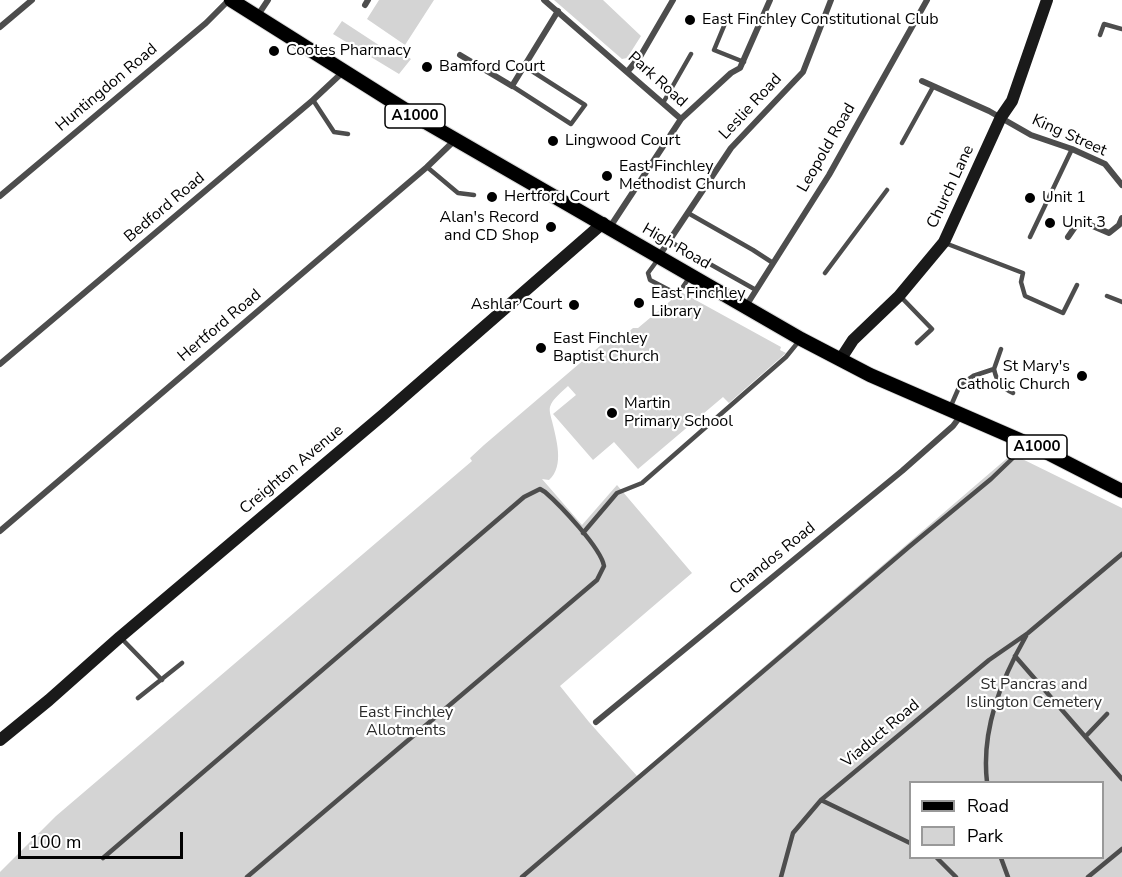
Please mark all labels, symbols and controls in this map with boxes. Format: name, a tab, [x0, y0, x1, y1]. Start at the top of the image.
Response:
place label: East Finchley Constitutional Club	[702, 10, 939, 30]
marker: East Finchley Constitutional Club	[683, 13, 697, 27]
street label: Huntingdon Road	[52, 40, 162, 136]
place label: Cootes Pharmacy	[286, 41, 411, 61]
marker: Cootes Pharmacy	[267, 44, 281, 58]
street label: Park Road	[623, 48, 691, 112]
place label: Bamford Court	[439, 57, 545, 77]
marker: Bamford Court	[420, 60, 434, 74]
street label: Leslie Road	[716, 70, 786, 144]
street label: Leopold Road	[794, 100, 860, 196]
road number: A1000	[385, 104, 445, 128]
street label: King Street	[1029, 111, 1109, 161]
place label: Lingwood Court	[565, 131, 680, 151]
marker: Lingwood Court	[546, 134, 560, 148]
street label: Church Lane	[923, 142, 979, 232]
place label: East Finchley Methodist Church	[619, 157, 746, 195]
street label: Bedford Road	[121, 169, 209, 247]
marker: East Finchley Methodist Church	[600, 169, 614, 183]
place label: Hertford Court	[504, 187, 609, 207]
place label: Unit 1	[1042, 188, 1086, 208]
marker: Hertford Court	[485, 190, 499, 204]
marker: Unit 1	[1023, 191, 1037, 205]
place label: Alan's Record and CD Shop	[440, 208, 539, 246]
place label: Unit 3	[1062, 213, 1106, 233]
marker: Unit 3	[1043, 216, 1057, 230]
marker: Alan's Record and CD Shop	[544, 220, 558, 234]
street label: High Road	[638, 220, 714, 274]
place label: East Finchley Library	[651, 284, 745, 322]
street label: Hertford Road	[174, 286, 266, 366]
place label: Ashlar Court	[471, 295, 562, 315]
marker: East Finchley Library	[632, 296, 646, 310]
marker: Ashlar Court	[567, 298, 581, 312]
place label: East Finchley Baptist Church	[553, 329, 659, 367]
marker: East Finchley Baptist Church	[534, 341, 548, 355]
place label: St Mary's Catholic Church	[957, 357, 1070, 395]
marker: St Mary's Catholic Church	[1075, 369, 1089, 383]
place label: Martin Primary School	[624, 394, 733, 432]
marker: Martin Primary School	[605, 406, 619, 420]
street label: Creighton Avenue	[236, 421, 348, 519]
road number: A1000	[1007, 435, 1067, 459]
street label: Chandos Road	[726, 519, 820, 599]
park label: St Pancras and Islington Cemetery	[966, 675, 1102, 713]
street label: Viaduct Road	[838, 696, 924, 772]
park label: East Finchley Allotments	[359, 703, 453, 741]
legend	[909, 781, 1104, 859]
text: Road	[967, 794, 1009, 818]
scale bar	[21, 820, 186, 858]
text: Park	[967, 824, 1003, 848]
text: 100 m	[29, 830, 81, 854]

